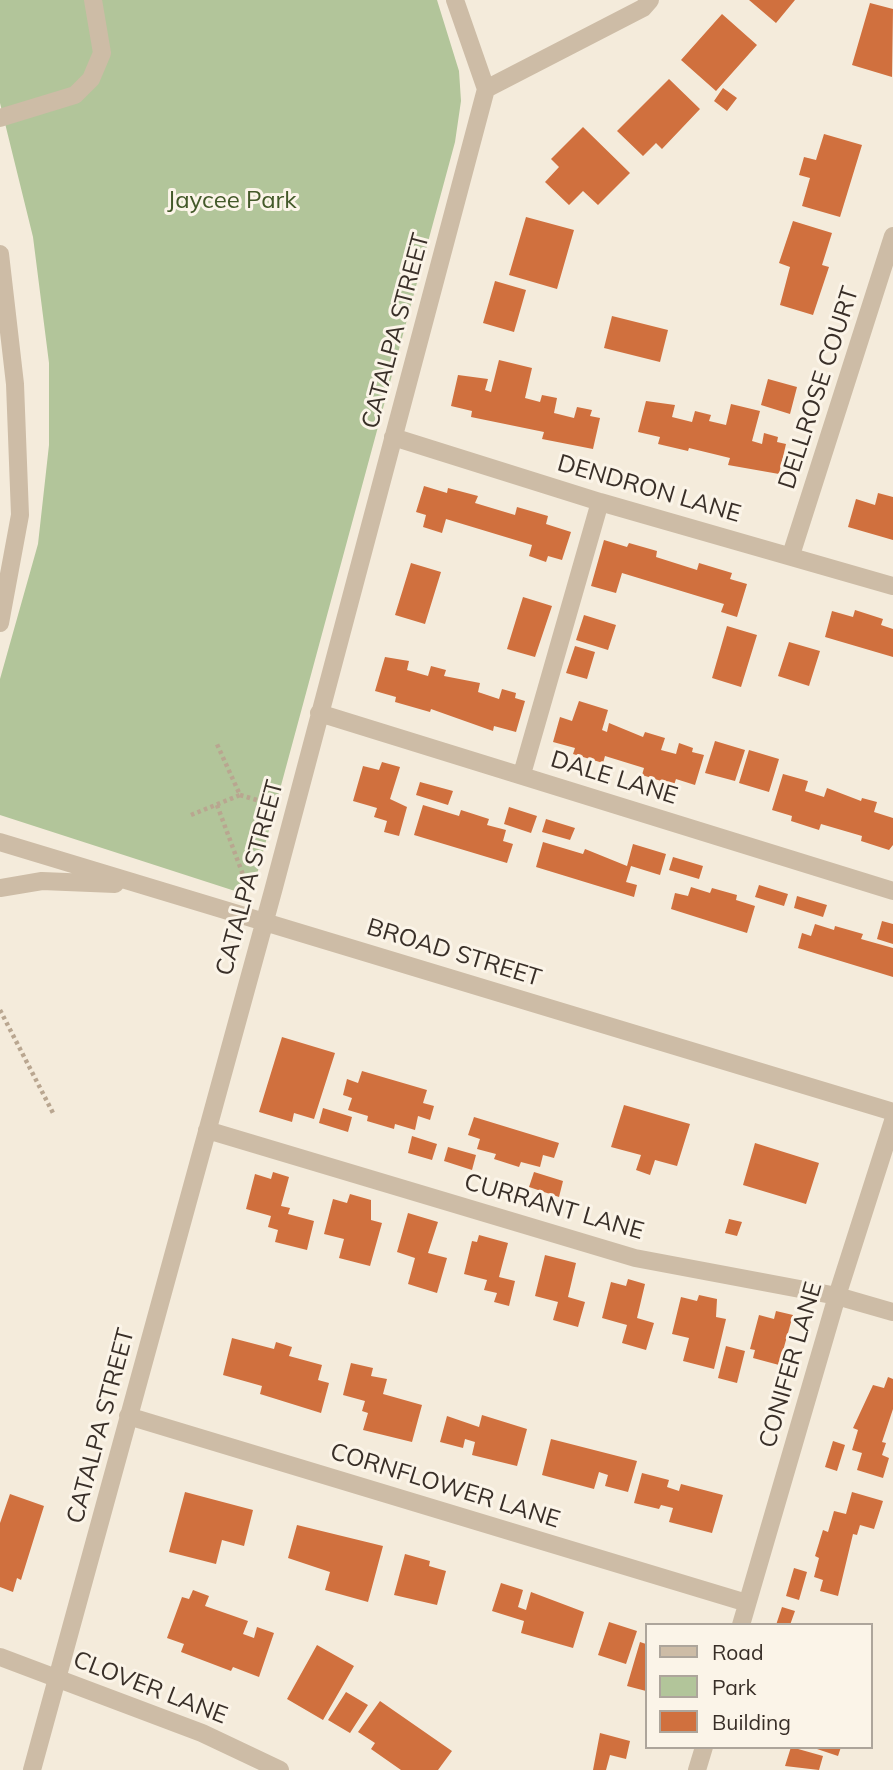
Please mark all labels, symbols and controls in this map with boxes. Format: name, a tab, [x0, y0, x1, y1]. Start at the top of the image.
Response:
park label: Jaycee Park	[167, 187, 297, 215]
street label: CATALPA STREET	[356, 230, 436, 432]
street label: DELLROSE COURT	[773, 283, 865, 493]
street label: DENDRON LANE	[554, 449, 744, 529]
street label: DALE LANE	[547, 745, 681, 811]
street label: CATALPA STREET	[210, 777, 290, 979]
street label: BROAD STREET	[363, 913, 545, 993]
street label: CURRANT LANE	[461, 1168, 647, 1246]
street label: CONIFER LANE	[754, 1279, 828, 1451]
street label: CATALPA STREET	[61, 1325, 141, 1527]
street label: CORNFLOWER LANE	[327, 1437, 563, 1535]
legend	[644, 1623, 872, 1749]
text: Road	[712, 1639, 763, 1665]
street label: CLOVER LANE	[69, 1645, 231, 1731]
text: Park	[712, 1674, 756, 1700]
text: Building	[712, 1709, 791, 1735]

